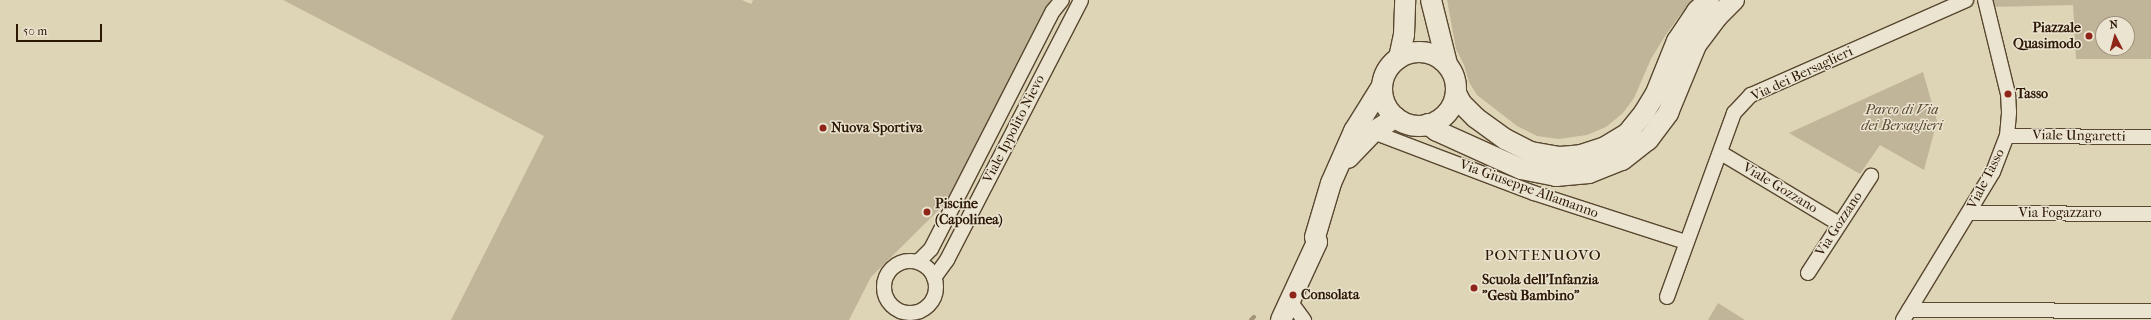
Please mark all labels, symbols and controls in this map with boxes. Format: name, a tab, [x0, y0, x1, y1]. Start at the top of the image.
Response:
scale bar	[18, 16, 104, 42]
north arrow	[2095, 16, 2135, 56]
text: N	[2109, 18, 2119, 31]
place label: Piazzale Quasimodo	[2013, 20, 2081, 52]
text: 50 m	[23, 24, 47, 38]
marker: Piazzale Quasimodo	[2084, 31, 2094, 41]
street label: Via dei Bersaglieri	[1748, 43, 1856, 105]
street label: Viale Ippolito Nievo	[979, 72, 1049, 186]
place label: Tasso	[2016, 86, 2048, 102]
marker: Tasso	[2003, 89, 2013, 99]
park label: Parco di Via dei Bersaglieri	[1861, 102, 1943, 134]
place label: Nuova Sportiva	[831, 120, 923, 136]
marker: Nuova Sportiva	[818, 123, 828, 133]
street label: Viale Ungaretti	[2032, 127, 2126, 145]
street label: Viale Tasso	[1964, 146, 2008, 212]
street label: Via Giuseppe Allamanno	[1457, 156, 1601, 222]
street label: Viale Gozzano	[1740, 159, 1820, 217]
street label: Via Gozzano	[1812, 189, 1866, 259]
place label: Piscine (Capolinea)	[935, 196, 1003, 228]
street label: Via Fogazzaro	[2018, 205, 2102, 221]
marker: Piscine (Capolinea)	[922, 207, 932, 217]
district label: PONTENUOVO	[1484, 247, 1602, 265]
place label: Scuola dell'Infanzia "Gesù Bambino"	[1482, 272, 1598, 304]
marker: Scuola dell'Infanzia "Gesù Bambino"	[1469, 283, 1479, 293]
place label: Consolata	[1301, 287, 1360, 303]
marker: Consolata	[1288, 290, 1298, 300]

